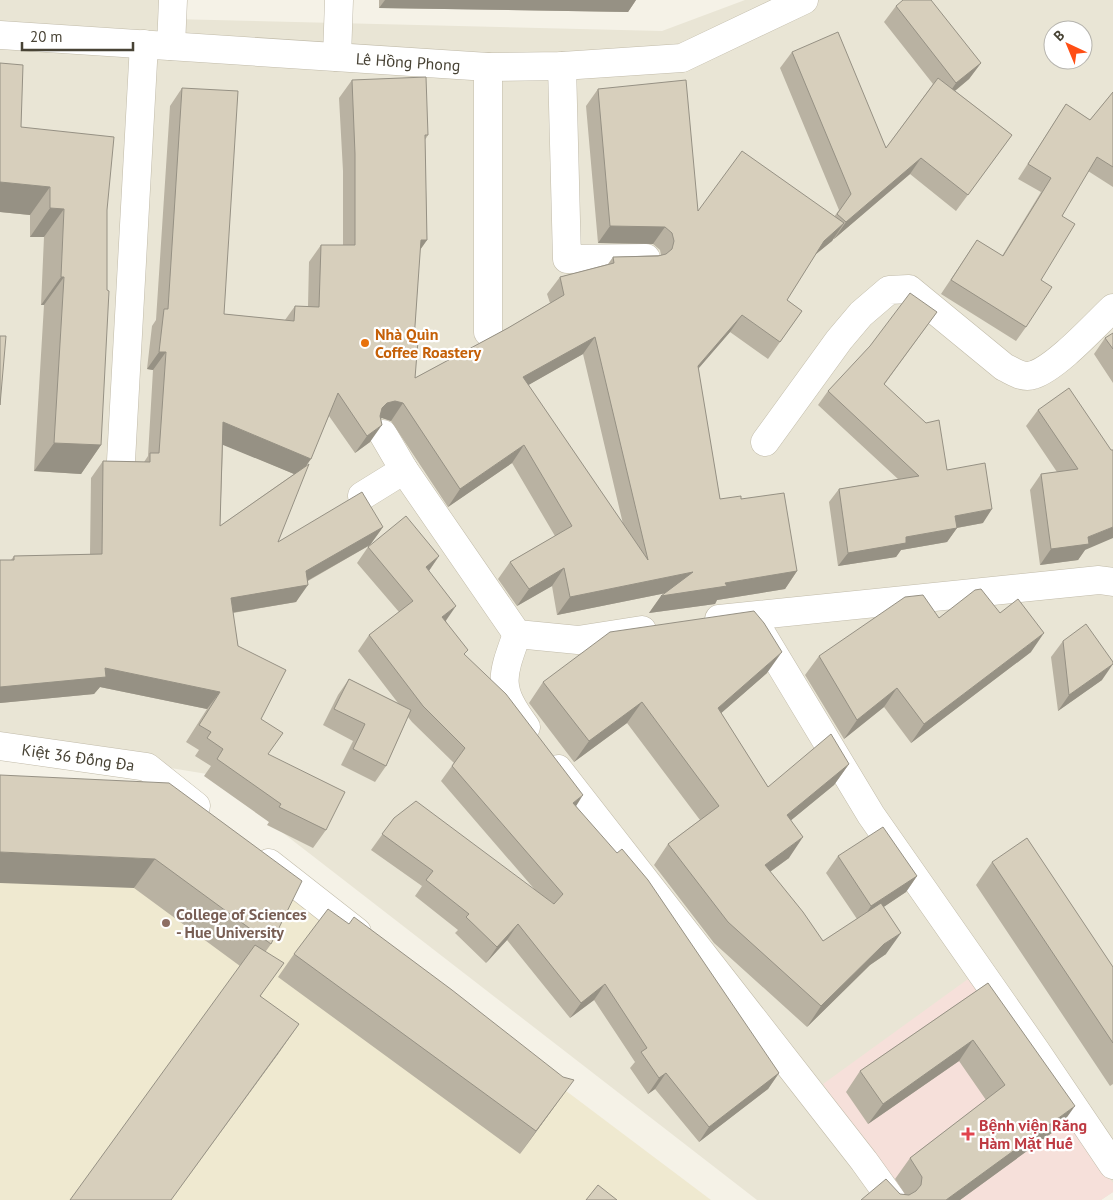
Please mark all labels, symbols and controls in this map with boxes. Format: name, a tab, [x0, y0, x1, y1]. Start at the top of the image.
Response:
scale bar	[22, 20, 134, 52]
north arrow	[1043, 20, 1093, 70]
text: B	[1050, 26, 1068, 45]
text: 20 m	[30, 27, 63, 46]
street label: Lê Hồng Phong	[355, 48, 461, 75]
place label: Nhà Quìn Coffee Roastery	[375, 324, 482, 362]
marker: Nhà Quìn Coffee Roastery	[359, 337, 371, 349]
street label: Kiệt 36 Đống Đa	[21, 739, 136, 775]
place label: College of Sciences - Hue University	[176, 904, 307, 942]
marker: College of Sciences - Hue University	[160, 917, 172, 929]
place label: Bệnh viện Răng Hàm Mặt Huế	[979, 1115, 1087, 1153]
marker: Bệnh viện Răng Hàm Mặt Huế	[961, 1127, 975, 1141]

